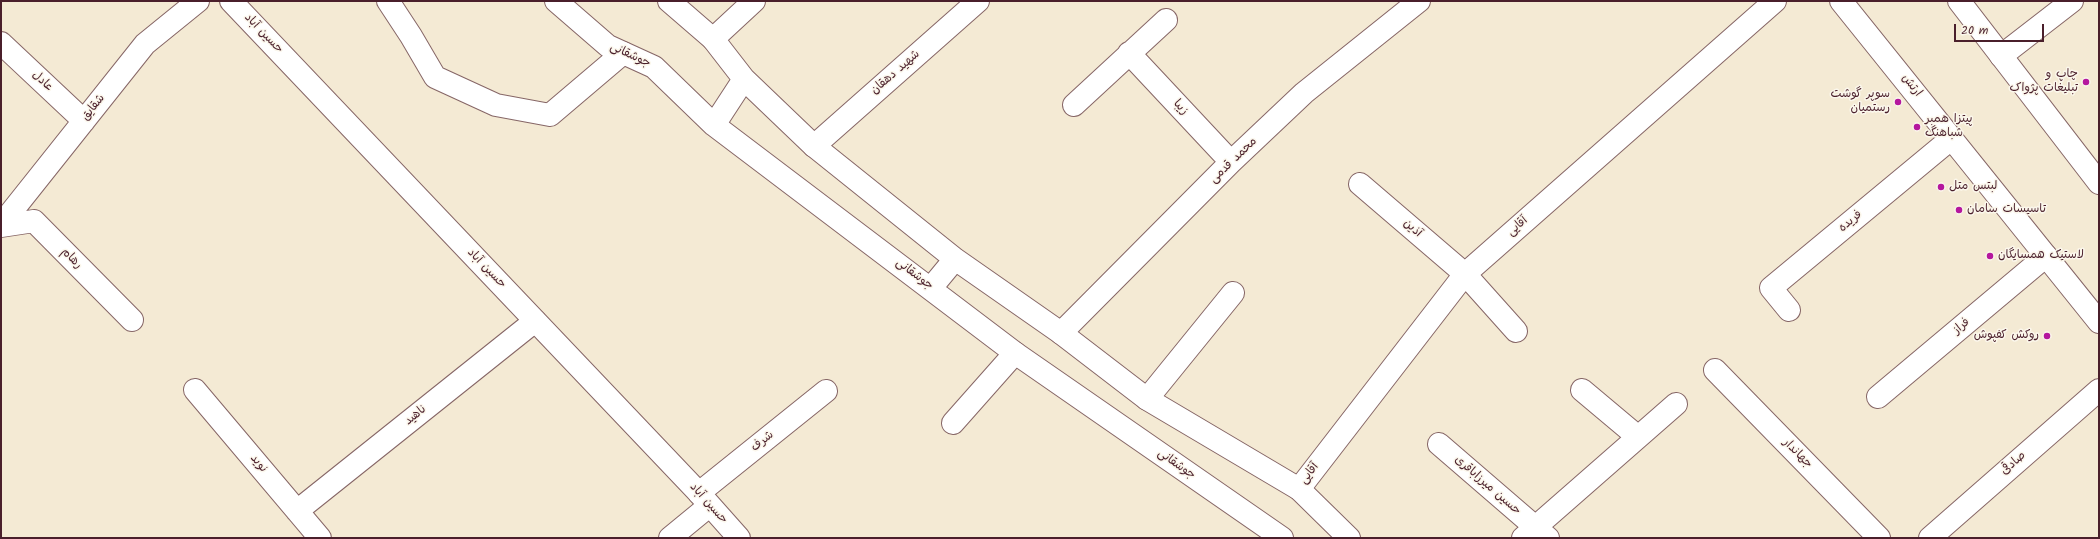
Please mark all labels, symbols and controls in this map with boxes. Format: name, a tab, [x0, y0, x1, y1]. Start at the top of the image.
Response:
street label: حسین آباد	[240, 11, 286, 57]
scale bar	[1956, 16, 2046, 42]
text: 20 m	[1961, 21, 1988, 40]
street label: جوشقانی	[607, 40, 653, 72]
street label: شهید دهقان	[868, 48, 924, 98]
street label: عادل	[28, 68, 56, 96]
place label: چاپ و تبلیغات پژواک	[2010, 68, 2078, 96]
street label: ارتش	[1898, 72, 1924, 100]
marker: چاپ و تبلیغات پژواک	[2081, 77, 2091, 87]
place label: سوپر گوشت رستمیان	[1831, 88, 1890, 116]
street label: شقایق	[79, 92, 109, 124]
street label: زیبا	[1169, 97, 1191, 119]
marker: سوپر گوشت رستمیان	[1893, 97, 1903, 107]
place label: پیتزا همبر شباهنگ	[1925, 113, 1972, 141]
marker: پیتزا همبر شباهنگ	[1912, 122, 1922, 132]
street label: محمد قدمی	[1207, 135, 1261, 187]
place label: لبتس متل	[1949, 180, 1997, 194]
marker: لبتس متل	[1936, 182, 1946, 192]
place label: تاسیسات سامان	[1967, 203, 2046, 217]
marker: تاسیسات سامان	[1954, 205, 1964, 215]
street label: فریده	[1836, 208, 1866, 236]
street label: آقایی	[1505, 214, 1531, 240]
street label: آذین	[1400, 217, 1424, 241]
street label: رهام	[57, 245, 85, 273]
street label: حسین آباد	[463, 246, 509, 292]
place label: لاستیک همسایگان	[1998, 249, 2084, 263]
marker: لاستیک همسایگان	[1985, 251, 1995, 261]
street label: جوشقانی	[892, 256, 936, 294]
street label: فراز	[1951, 316, 1973, 338]
place label: روکش کفپوش	[1974, 329, 2039, 343]
marker: روکش کفپوش	[2042, 331, 2052, 341]
street label: ناهید	[402, 403, 430, 429]
street label: شرف	[749, 429, 777, 455]
street label: جهاندار	[1779, 436, 1815, 472]
street label: جوشقانی	[1154, 447, 1198, 483]
street label: صادقی	[1998, 449, 2030, 479]
street label: نوید	[246, 452, 270, 476]
street label: حسین میرزاباقری	[1451, 453, 1523, 519]
street label: آقایی	[1297, 460, 1323, 488]
street label: حسین آباد	[686, 481, 730, 527]

